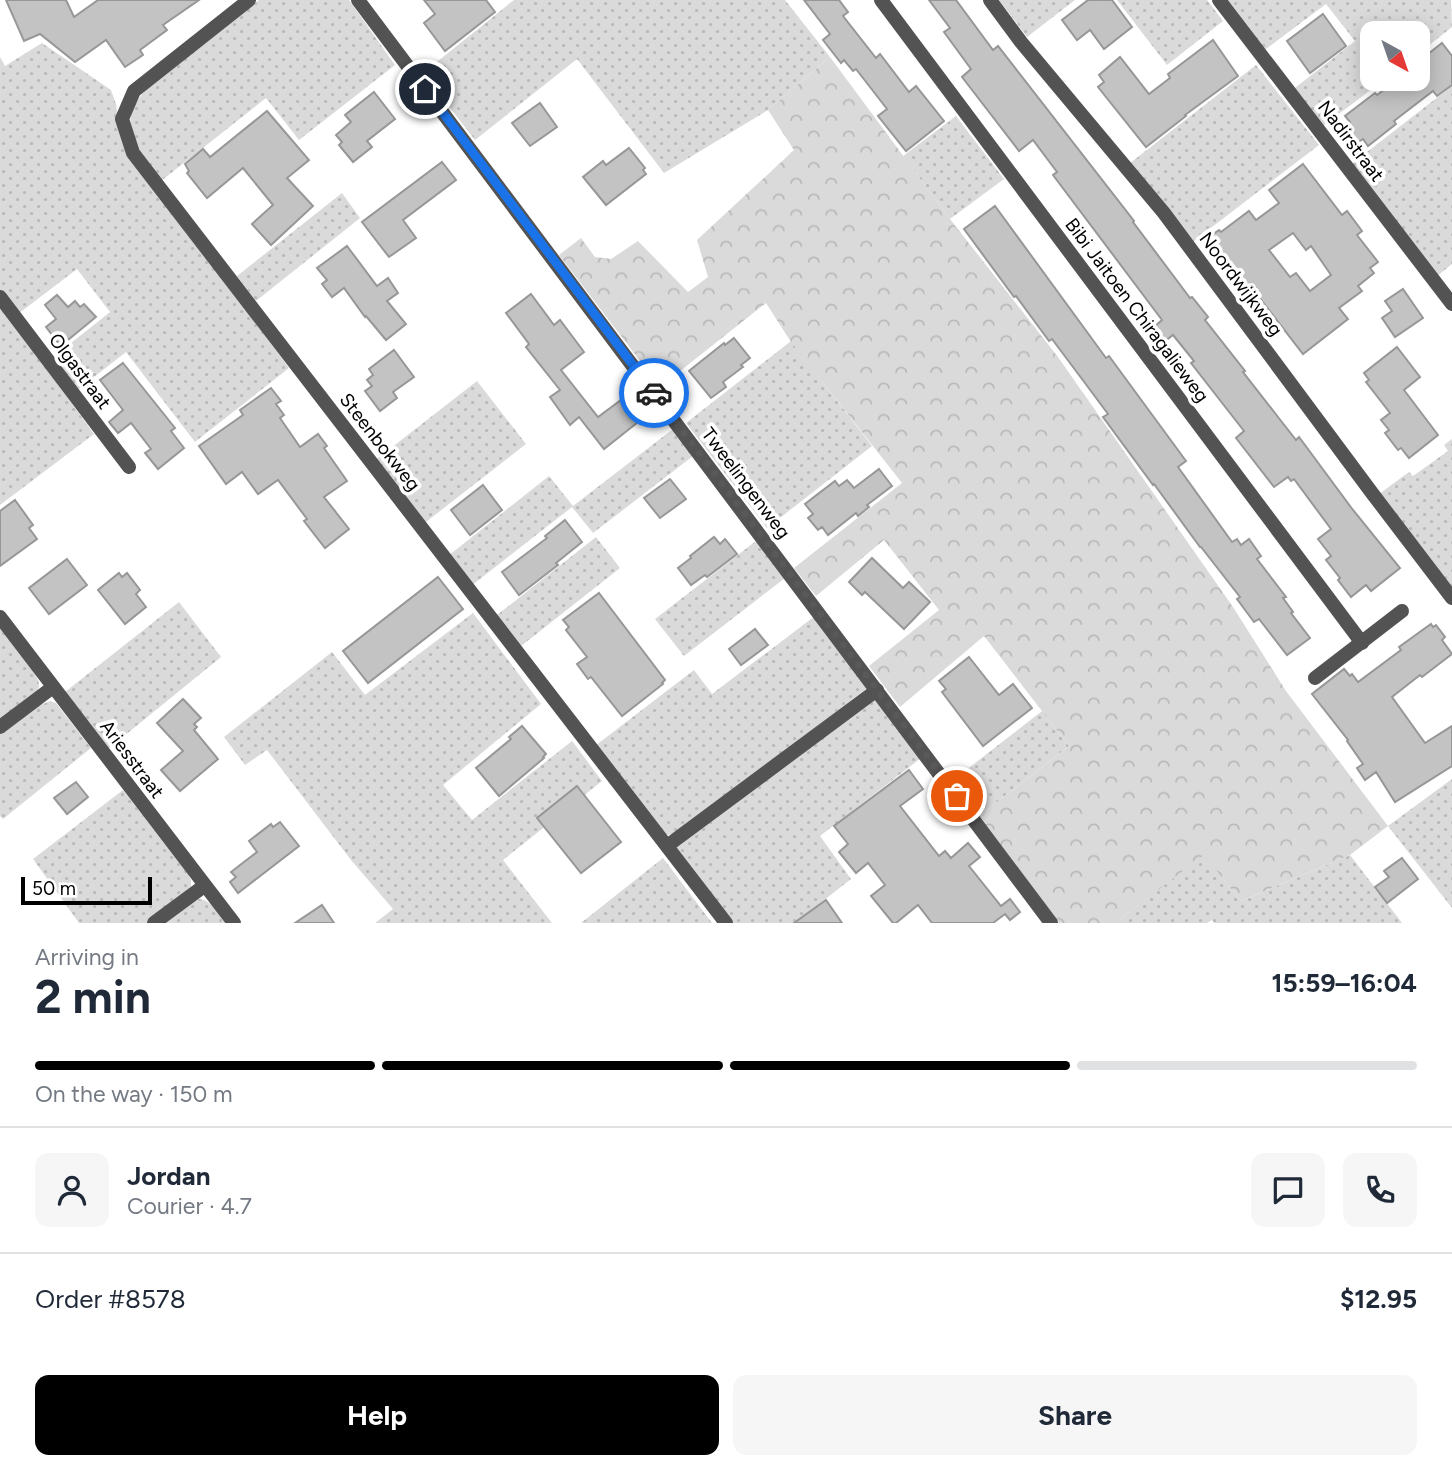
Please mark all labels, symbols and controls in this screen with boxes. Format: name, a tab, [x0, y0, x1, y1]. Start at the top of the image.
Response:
north arrow	[1360, 21, 1430, 91]
map controls	[1360, 21, 1430, 91]
pin	[395, 59, 455, 119]
icon: home	[406, 70, 444, 108]
street label: Nadirstraat	[1313, 96, 1389, 186]
street label: Bibi Jaitoen Chiragalieweg	[1060, 213, 1214, 407]
street label: Noordwijkweg	[1194, 228, 1288, 340]
street label: Olgastraat	[44, 329, 116, 413]
courier	[619, 358, 689, 428]
icon: car	[635, 374, 673, 412]
street label: Steenbokweg	[335, 389, 425, 495]
street label: Tweelingenweg	[697, 423, 795, 543]
street label: Ariesstraat	[95, 715, 169, 803]
pin	[927, 766, 987, 826]
icon: bag	[938, 777, 976, 815]
scale bar	[21, 874, 152, 906]
text: 50 m	[32, 877, 76, 900]
text: Arriving in	[35, 943, 139, 971]
text: 15:59–16:04	[1271, 967, 1417, 999]
text: 2 min	[35, 969, 151, 1025]
text: On the way · 150 m	[35, 1080, 232, 1108]
button: person	[35, 1153, 109, 1227]
button: chat	[1251, 1153, 1325, 1227]
button: phone	[1343, 1153, 1417, 1227]
text: Jordan	[127, 1160, 210, 1192]
text: Courier · 4.7	[127, 1192, 252, 1220]
text: Order #8578	[35, 1283, 186, 1315]
text: $12.95	[1340, 1283, 1417, 1315]
button: Help	[35, 1375, 719, 1455]
button: Share	[733, 1375, 1417, 1455]

